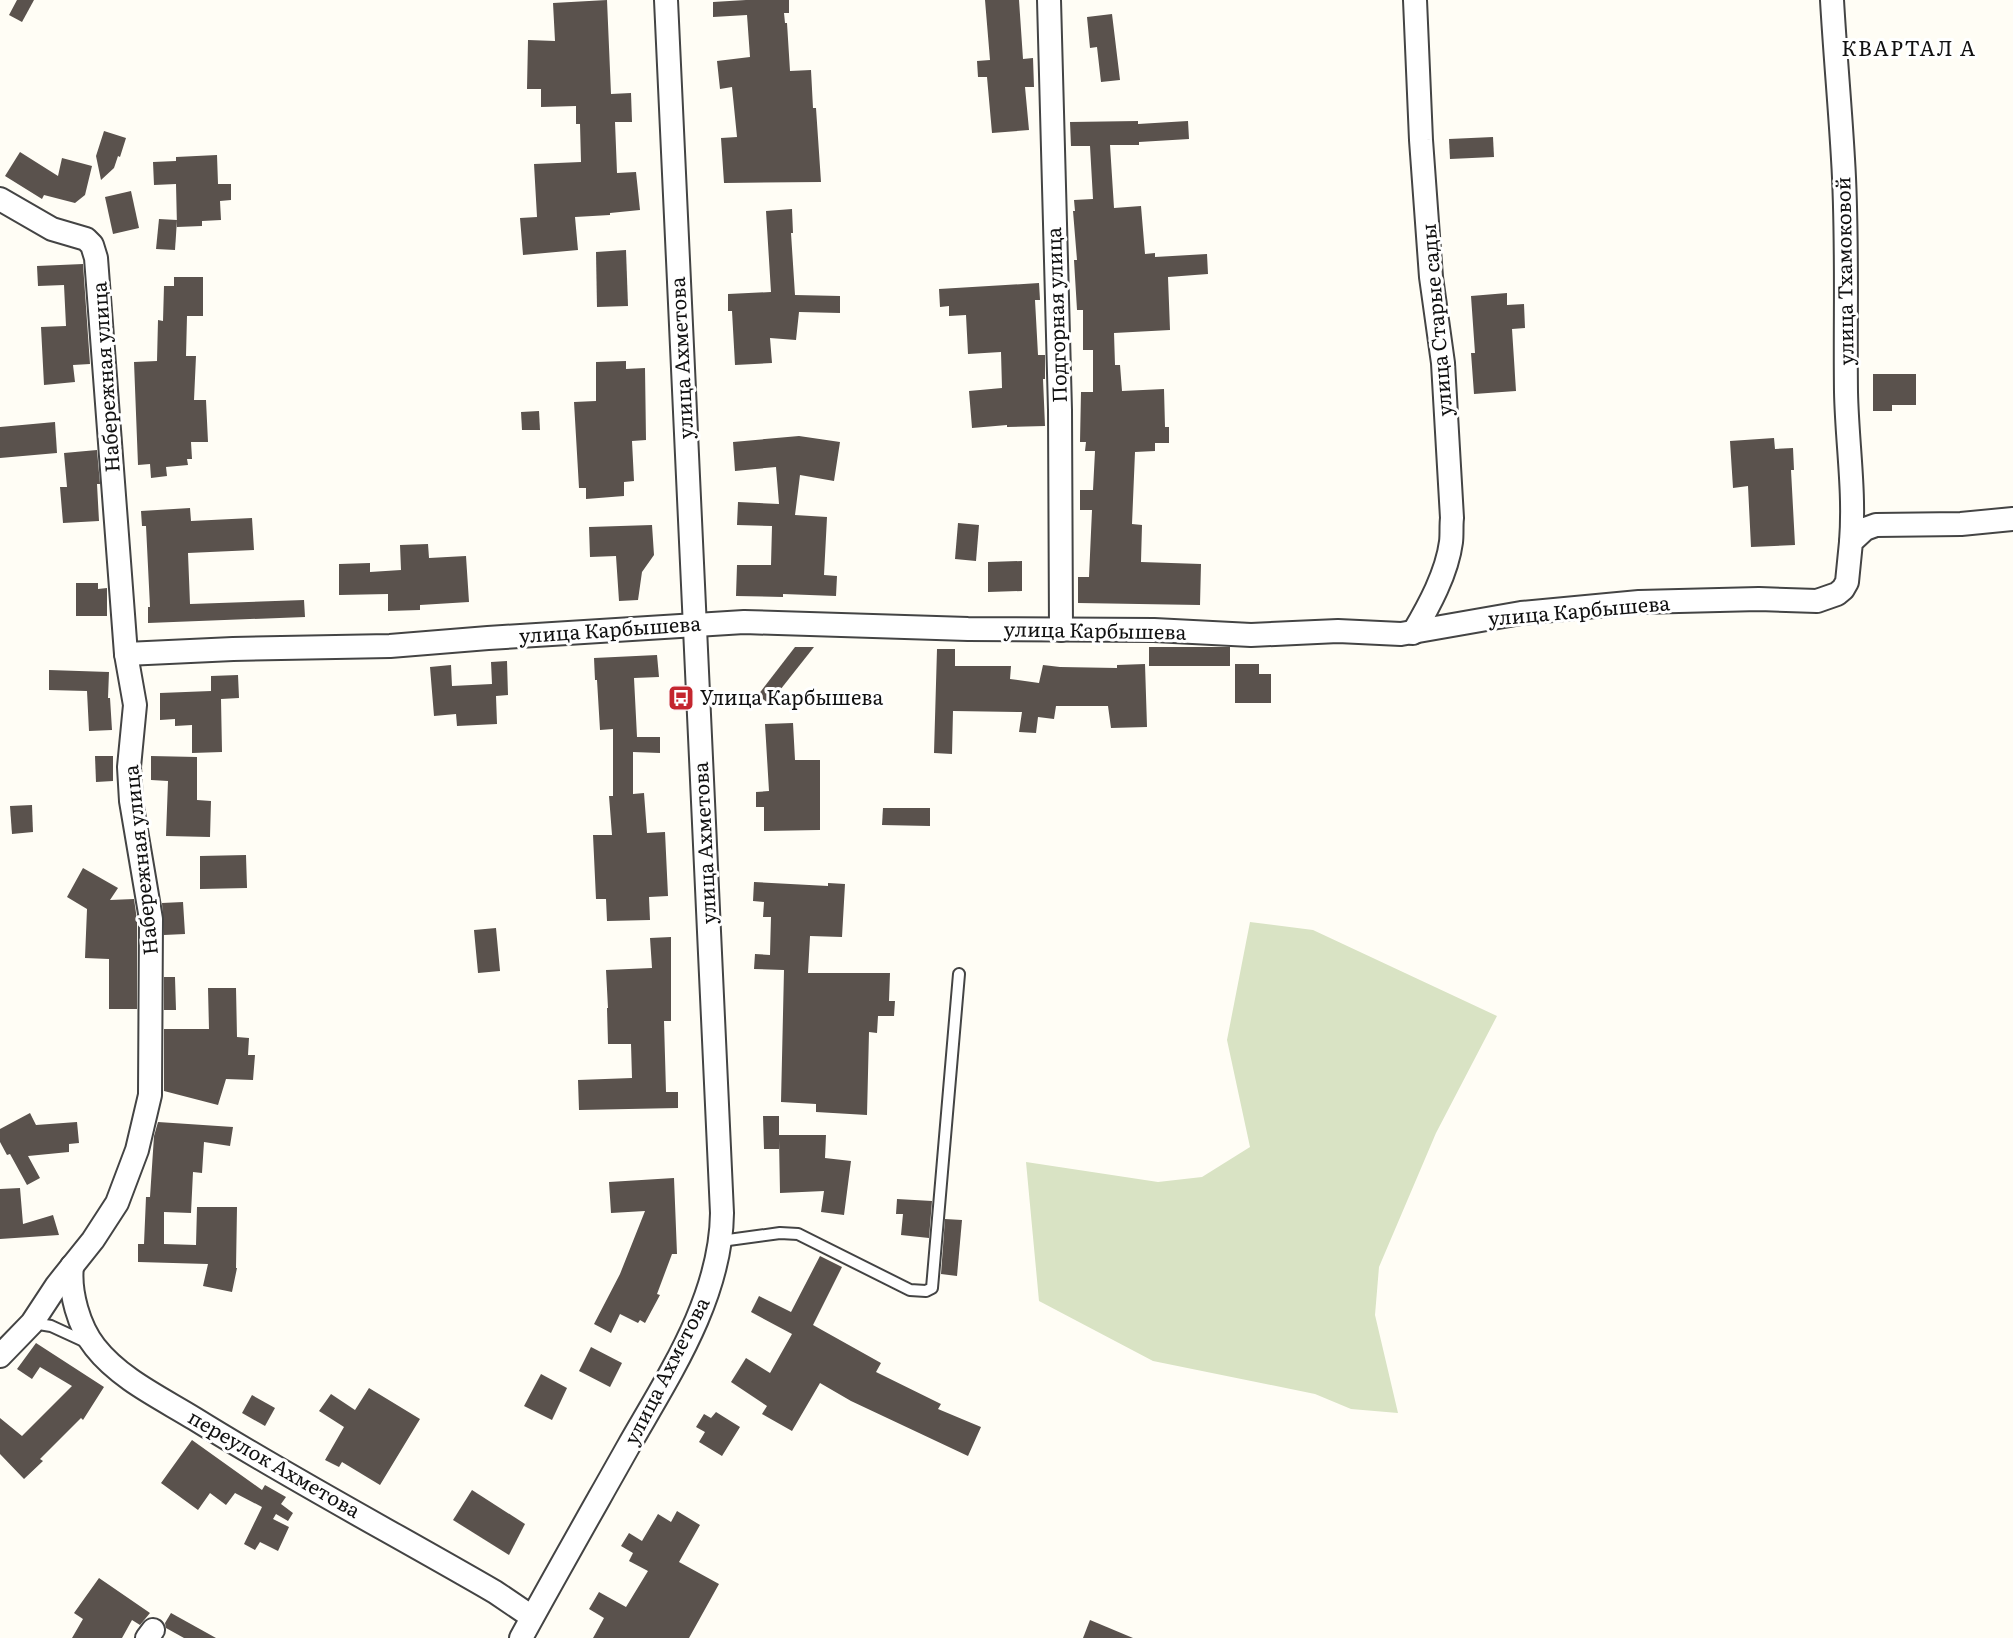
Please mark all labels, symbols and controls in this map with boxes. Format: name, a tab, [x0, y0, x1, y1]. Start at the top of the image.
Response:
district label: КВАРТАЛ А	[1841, 31, 1977, 62]
street label: улица Тхамоковой	[1826, 176, 1860, 366]
street label: улица Старые сады	[1412, 222, 1458, 418]
street label: Подгорная улица	[1037, 226, 1073, 403]
street label: улица Ахметова	[661, 276, 699, 440]
street label: Набережная улица	[82, 281, 126, 473]
street label: улица Карбышева	[1487, 586, 1671, 632]
street label: улица Карбышева	[518, 607, 702, 649]
street label: улица Карбышева	[1003, 612, 1187, 646]
place label: Улица Карбышева	[700, 681, 884, 711]
bus stop icon: Улица Карбышева	[666, 683, 696, 713]
street label: улица Ахметова	[684, 761, 722, 925]
street label: Набережная улица	[114, 764, 164, 957]
street label: улица Ахметова	[615, 1291, 716, 1449]
street label: переулок Ахметова	[183, 1401, 367, 1524]

